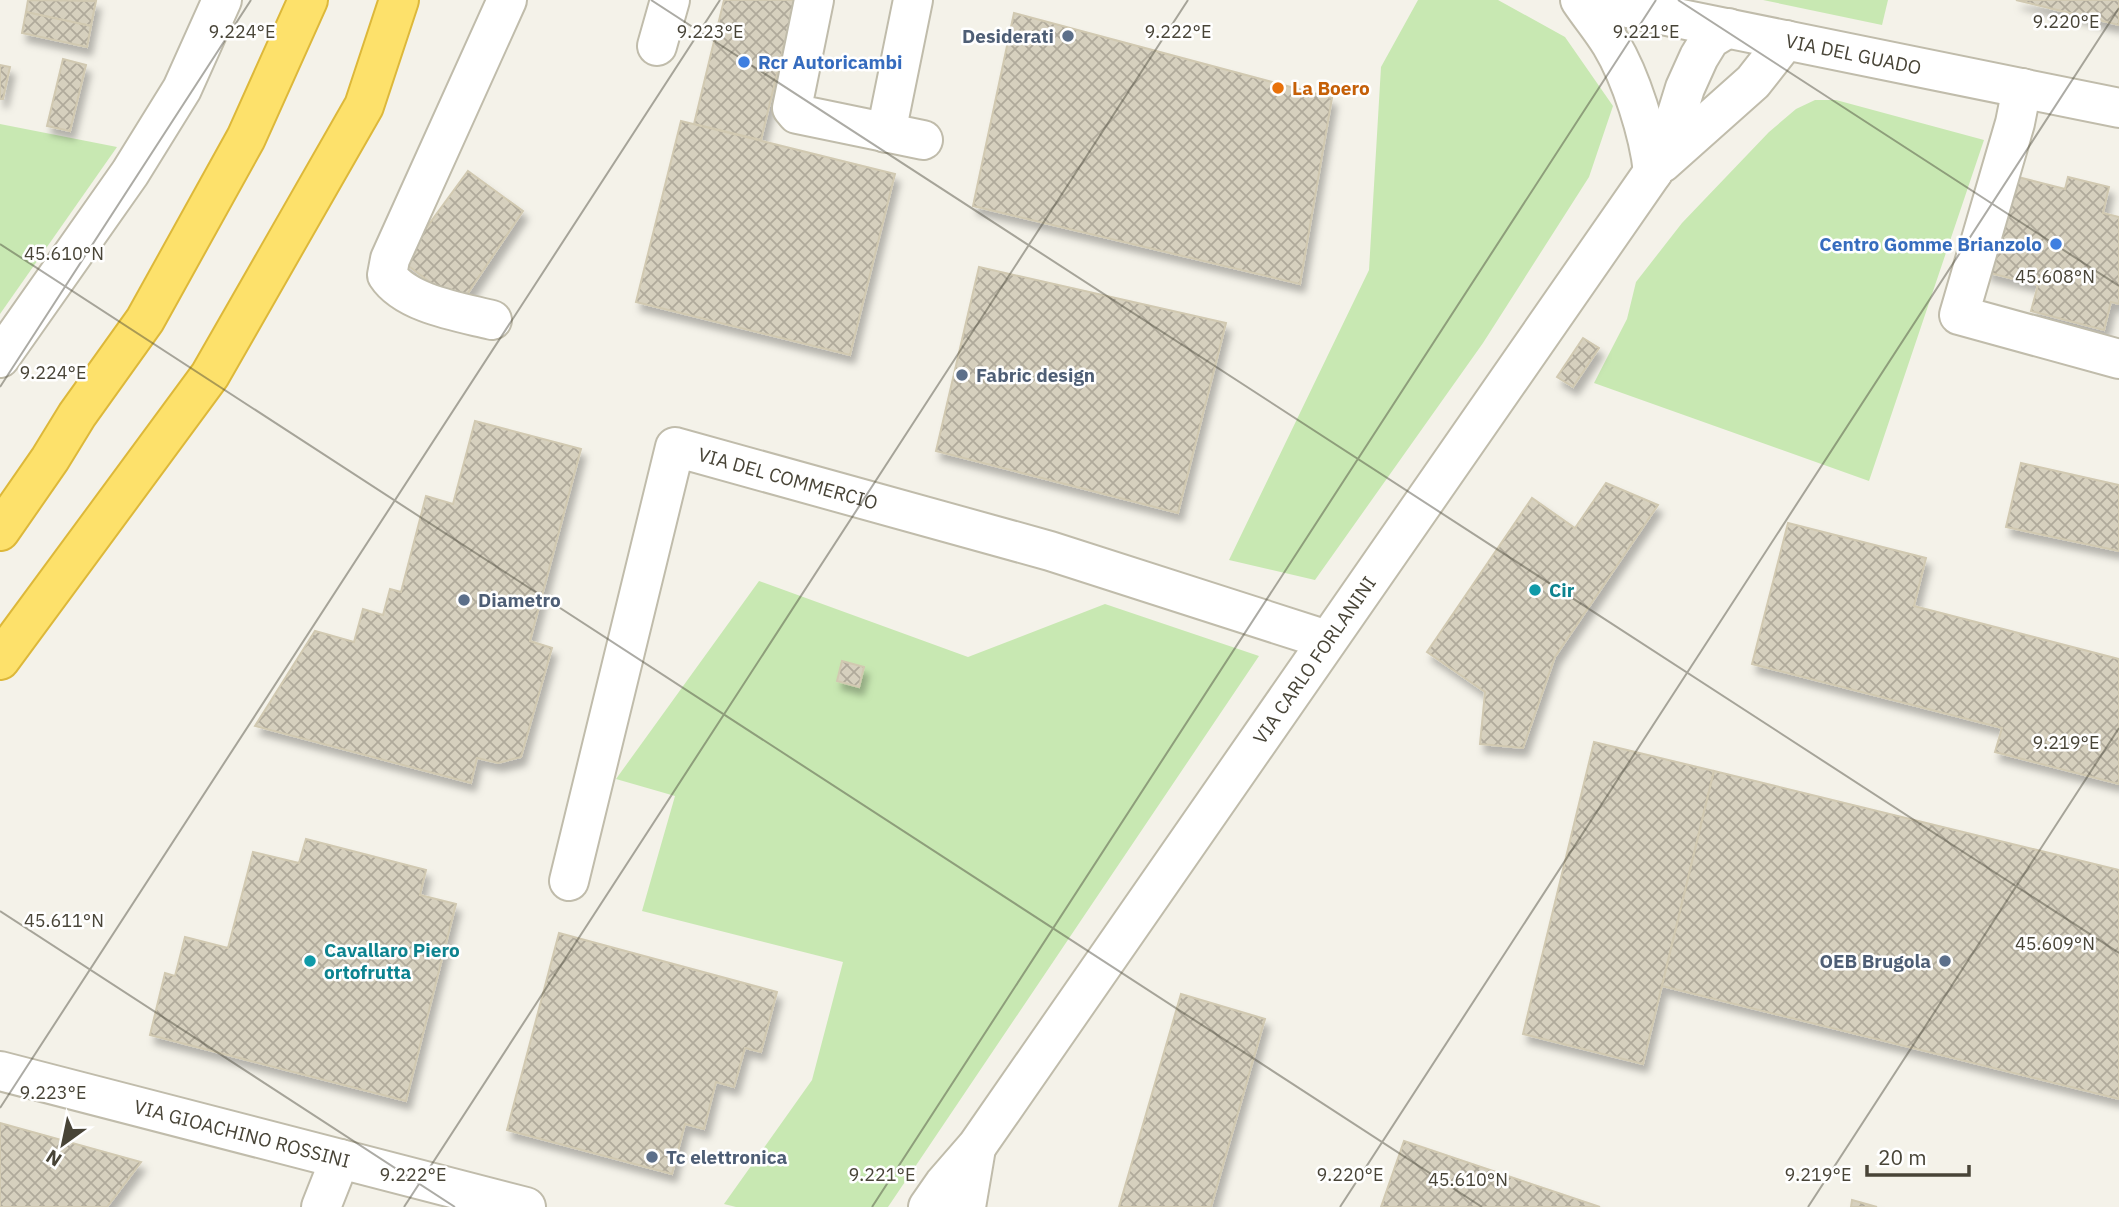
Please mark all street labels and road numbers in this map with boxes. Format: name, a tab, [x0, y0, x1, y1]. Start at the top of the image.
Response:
street label: VIA DEL GUADO	[1784, 29, 1924, 80]
street label: VIA DEL COMMERCIO	[695, 442, 881, 515]
street label: VIA CARLO FORLANINI	[1248, 571, 1381, 749]
street label: VIA GIOACHINO ROSSINI	[132, 1094, 353, 1173]

